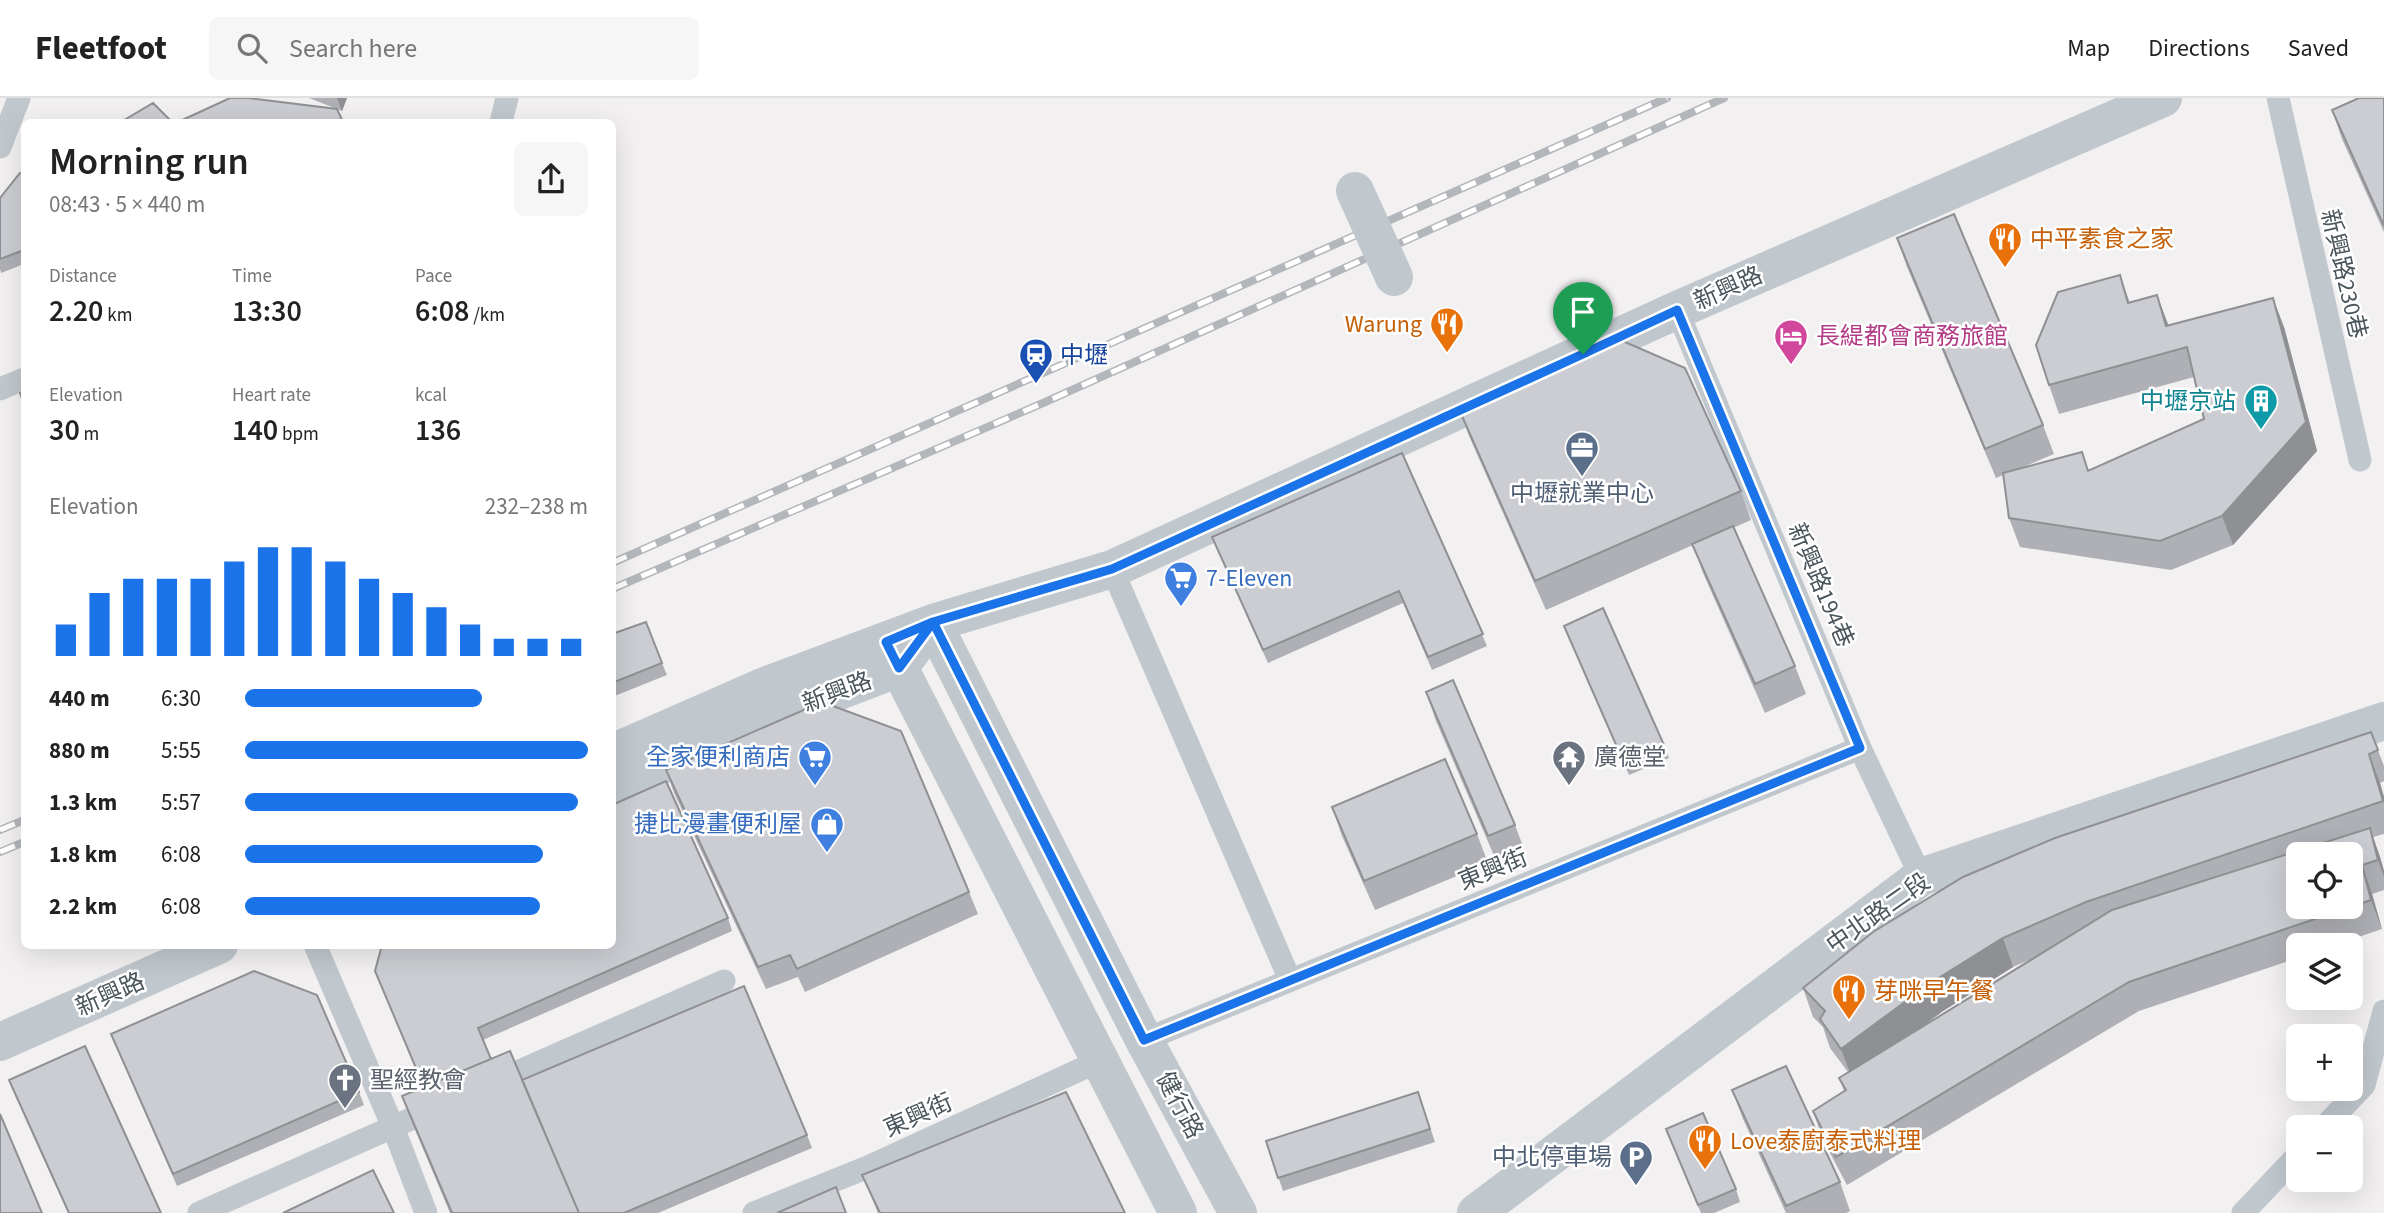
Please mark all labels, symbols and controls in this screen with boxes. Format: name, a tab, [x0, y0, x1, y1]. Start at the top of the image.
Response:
search box	[209, 17, 699, 80]
text: Fleetfoot	[35, 25, 167, 72]
icon: search	[233, 29, 271, 67]
text: Search here	[289, 30, 417, 67]
text: Map	[2067, 31, 2110, 66]
text: Directions	[2148, 31, 2250, 66]
text: Saved	[2288, 31, 2349, 66]
text: Morning run	[49, 135, 249, 189]
button: share	[514, 142, 588, 216]
text: 08:43 · 5 × 440 m	[49, 188, 205, 221]
street label: 新興路230巷	[2312, 206, 2375, 342]
restaurant icon: 中平素食之家	[1986, 220, 2024, 269]
place label: 中平素食之家	[2030, 222, 2174, 257]
street label: 新興路	[1688, 258, 1768, 319]
text: Distance	[49, 263, 117, 290]
text: Time	[232, 263, 272, 290]
text: Pace	[415, 263, 452, 290]
pin	[1553, 282, 1613, 354]
text: 2.20	[49, 290, 103, 333]
text: 13:30	[232, 290, 302, 333]
text: 6:08	[415, 290, 469, 333]
icon: arrive	[1564, 293, 1602, 331]
text: km	[103, 302, 132, 329]
text: /km	[469, 302, 505, 329]
restaurant icon: Warung	[1428, 305, 1466, 354]
place label: Warung	[1345, 307, 1422, 342]
hotel icon: 長緹都會商務旅館	[1772, 317, 1810, 366]
place label: 長緹都會商務旅館	[1816, 319, 2008, 354]
station icon: 中壢	[1017, 336, 1055, 385]
place label: 中壢	[1060, 338, 1108, 373]
text: Elevation	[49, 382, 123, 409]
text: Heart rate	[232, 382, 311, 409]
text: kcal	[415, 382, 447, 409]
building icon: 中壢京站	[2242, 382, 2280, 431]
place label: 中壢京站	[2140, 384, 2236, 419]
text: 30	[49, 409, 80, 452]
text: 140	[232, 409, 278, 452]
text: 136	[415, 409, 461, 452]
text: m	[80, 421, 99, 448]
text: bpm	[278, 421, 319, 448]
office icon: 中壢就業中心	[1563, 429, 1601, 478]
place label: 中壢就業中心	[1510, 476, 1654, 511]
text: Elevation	[49, 490, 139, 523]
text: 232–238 m	[485, 490, 588, 523]
street label: 新興路194巷	[1779, 518, 1862, 653]
supermarket icon: 7-Eleven	[1162, 559, 1200, 608]
place label: 7-Eleven	[1206, 561, 1292, 596]
street label: 新興路	[797, 663, 877, 722]
text: 440 m	[49, 682, 110, 715]
text: 6:30	[161, 682, 201, 715]
text: 880 m	[49, 734, 110, 767]
text: 5:55	[161, 734, 201, 767]
supermarket icon: 全家便利商店	[796, 738, 834, 787]
temple icon: 廣德堂	[1550, 738, 1588, 787]
place label: 全家便利商店	[646, 740, 790, 775]
place label: 廣德堂	[1594, 740, 1666, 775]
text: 1.3 km	[49, 786, 117, 819]
text: 5:57	[161, 786, 201, 819]
shop icon: 捷比漫畫便利屋	[808, 805, 846, 854]
place label: 捷比漫畫便利屋	[634, 807, 802, 842]
text: 1.8 km	[49, 838, 117, 871]
text: 6:08	[161, 838, 201, 871]
street label: 東興街	[1453, 840, 1533, 899]
map controls	[2286, 842, 2363, 1192]
button: locate	[2286, 842, 2363, 919]
street label: 中北路二段	[1819, 865, 1937, 962]
text: 2.2 km	[49, 890, 117, 923]
text: 6:08	[161, 890, 201, 923]
button: layers	[2286, 933, 2363, 1010]
street label: 新興路	[70, 964, 150, 1025]
restaurant icon: 芽咪早午餐	[1830, 972, 1868, 1021]
place label: 芽咪早午餐	[1874, 974, 1994, 1009]
button: +	[2286, 1024, 2363, 1101]
church icon: 聖經教會	[326, 1061, 364, 1110]
place label: 聖經教會	[370, 1063, 466, 1098]
street label: 健行路	[1147, 1065, 1212, 1145]
street label: 東興街	[878, 1085, 958, 1146]
button: −	[2286, 1115, 2363, 1192]
restaurant icon: Love泰廚泰式料理	[1686, 1122, 1724, 1171]
place label: Love泰廚泰式料理	[1730, 1124, 1921, 1159]
parking icon: 中北停車場	[1617, 1138, 1655, 1187]
place label: 中北停車場	[1492, 1140, 1612, 1175]

